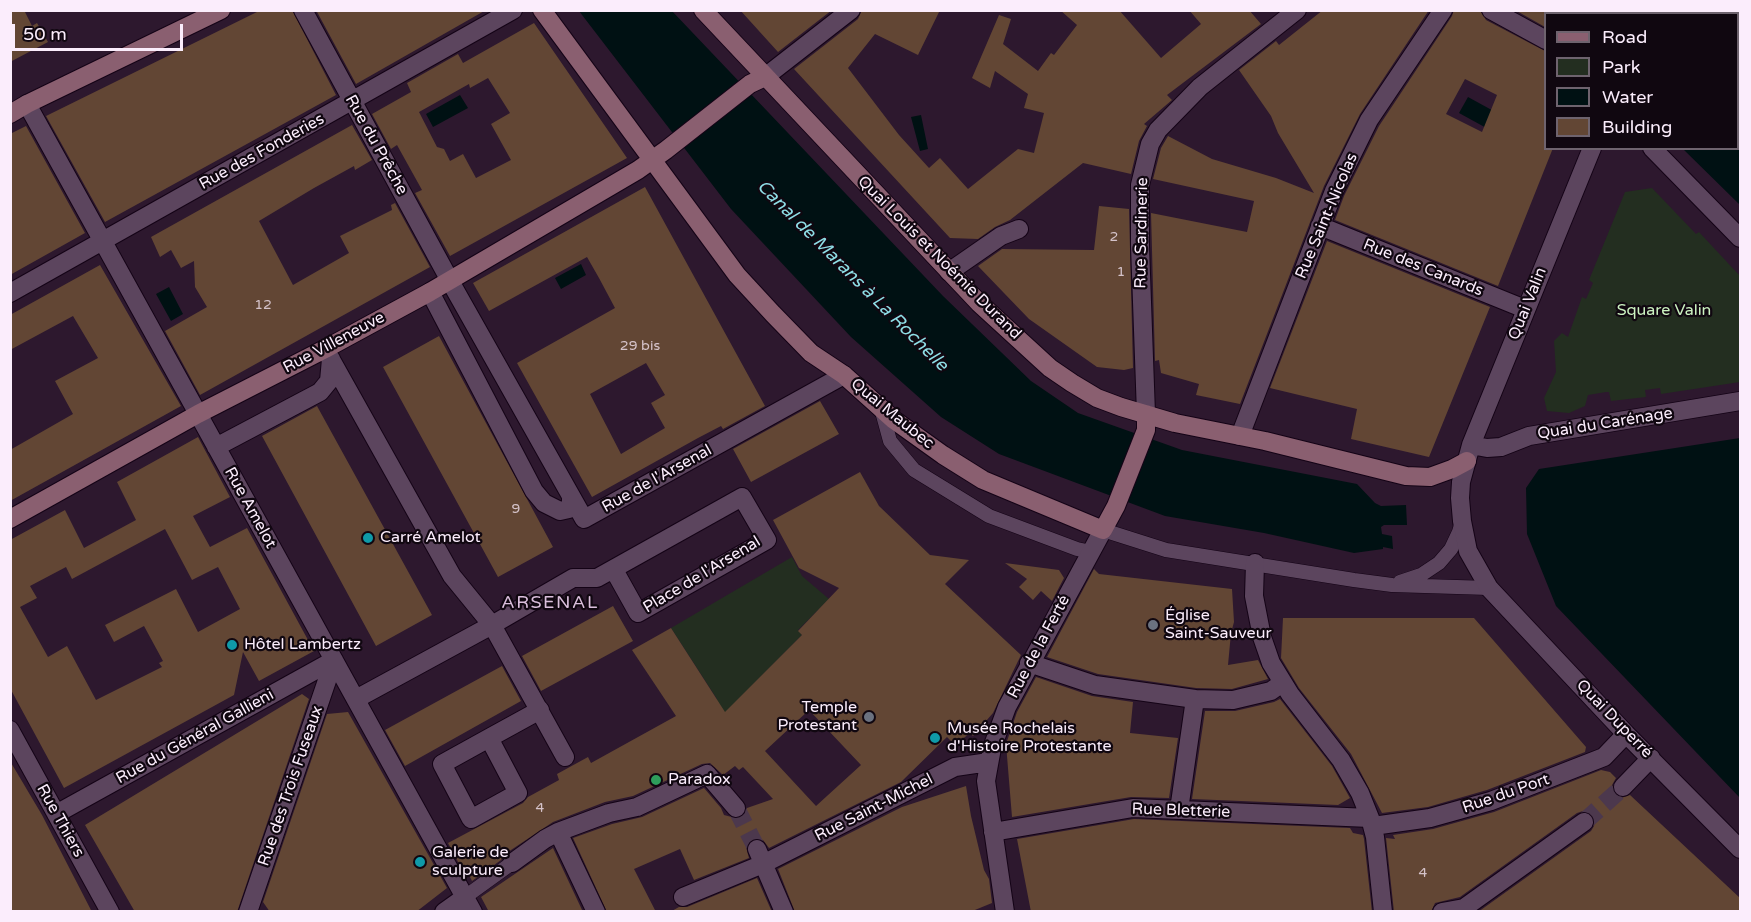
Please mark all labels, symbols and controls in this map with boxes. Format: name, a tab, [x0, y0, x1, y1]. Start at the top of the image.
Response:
scale bar	[15, 12, 186, 50]
legend	[1544, 12, 1739, 150]
text: 50 m	[23, 23, 67, 45]
text: Road	[1602, 26, 1647, 48]
text: Park	[1602, 56, 1640, 78]
text: Water	[1602, 86, 1653, 108]
street label: Rue du Prêche	[341, 92, 411, 198]
street label: Rue des Fonderies	[196, 110, 328, 194]
text: Building	[1602, 116, 1672, 138]
street label: Rue Saint-Nicolas	[1292, 150, 1362, 282]
street label: Quai Louis et Noémie Durand	[853, 172, 1025, 344]
water label: Canal de Marans à La Rochelle	[752, 176, 952, 376]
street label: Rue Sardinerie	[1131, 177, 1153, 289]
house number: 2	[1110, 229, 1118, 245]
street label: Rue des Canards	[1360, 235, 1486, 301]
house number: 1	[1117, 264, 1125, 280]
street label: Quai Valin	[1505, 265, 1551, 343]
house number: 12	[254, 297, 272, 313]
park label: Square Valin	[1617, 301, 1711, 321]
street label: Rue Villeneuve	[280, 308, 388, 378]
house number: 29 bis	[620, 338, 660, 354]
street label: Quai Maubec	[846, 375, 938, 453]
street label: Quai du Carénage	[1536, 404, 1674, 444]
street label: Rue de l'Arsenal	[599, 441, 715, 517]
street label: Rue Amelot	[220, 464, 280, 552]
house number: 9	[512, 501, 520, 517]
place label: Carré Amelot	[380, 528, 481, 548]
marker: Carré Amelot	[361, 531, 375, 545]
street label: Place de l'Arsenal	[640, 532, 764, 618]
district label: ARSENAL	[501, 592, 599, 614]
street label: Rue de la Ferté	[1004, 592, 1074, 702]
place label: Église Saint-Sauveur	[1165, 606, 1272, 644]
marker: Église Saint-Sauveur	[1146, 618, 1160, 632]
place label: Hôtel Lambertz	[244, 635, 361, 655]
marker: Hôtel Lambertz	[225, 638, 239, 652]
street label: Quai Duperré	[1572, 676, 1656, 762]
street label: Rue du Général Gallieni	[113, 686, 277, 788]
place label: Temple Protestant	[777, 698, 857, 736]
street label: Rue des Trois Fuseaux	[255, 703, 327, 869]
marker: Temple Protestant	[862, 710, 876, 724]
place label: Musée Rochelais d'Histoire Protestante	[947, 719, 1112, 757]
marker: Musée Rochelais d'Histoire Protestante	[928, 731, 942, 745]
place label: Paradox	[668, 770, 731, 790]
street label: Rue Saint-Michel	[812, 770, 936, 846]
street label: Rue du Port	[1460, 770, 1552, 818]
marker: Paradox	[649, 773, 663, 787]
street label: Rue Thiers	[32, 781, 88, 861]
house number: 4	[536, 800, 544, 816]
street label: Rue Bletterie	[1131, 800, 1231, 822]
place label: Galerie de sculpture	[432, 843, 509, 881]
marker: Galerie de sculpture	[413, 855, 427, 869]
house number: 4	[1419, 865, 1427, 881]

